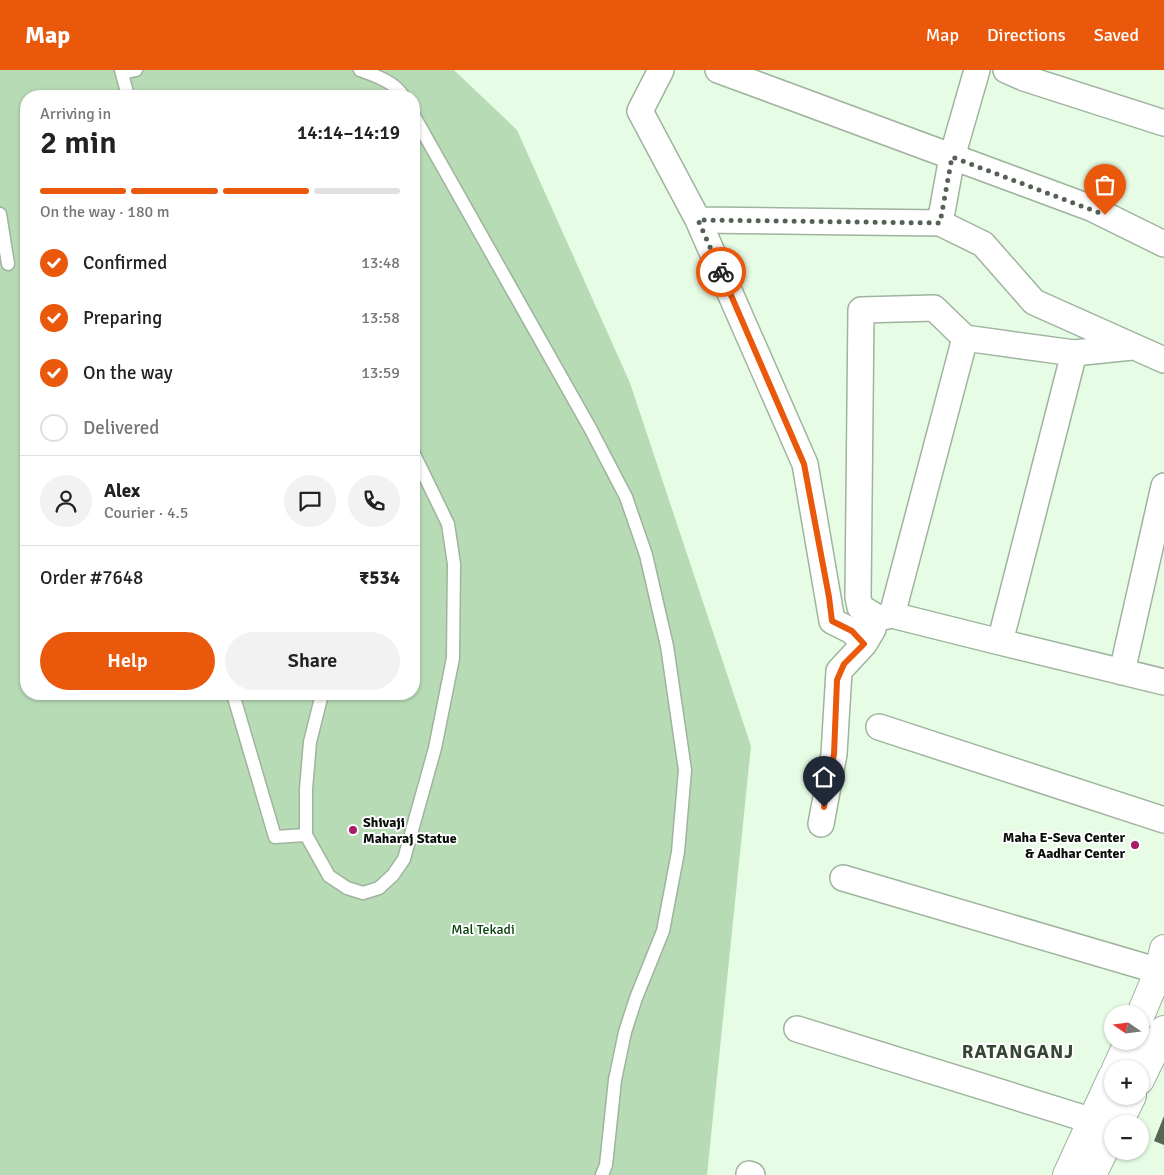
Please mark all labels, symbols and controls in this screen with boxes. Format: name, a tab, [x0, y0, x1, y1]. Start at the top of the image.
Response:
text: Map	[25, 20, 70, 50]
text: Map	[926, 24, 959, 46]
text: Directions	[987, 24, 1066, 46]
text: Saved	[1094, 24, 1139, 46]
text: Arriving in	[40, 104, 111, 124]
text: 14:14–14:19	[297, 121, 400, 145]
text: 2 min	[40, 123, 117, 162]
pin	[1084, 164, 1126, 215]
icon: bag	[1091, 171, 1119, 199]
text: On the way · 180 m	[40, 202, 170, 222]
courier	[696, 247, 746, 297]
icon: check	[40, 249, 68, 277]
text: Confirmed	[83, 251, 167, 275]
text: 13:48	[361, 253, 400, 273]
icon: bike	[707, 258, 735, 286]
icon: check	[40, 304, 68, 332]
text: Preparing	[83, 306, 162, 330]
text: 13:58	[361, 308, 400, 328]
icon: check	[40, 359, 68, 387]
text: On the way	[83, 361, 173, 385]
text: 13:59	[361, 363, 400, 383]
text: Delivered	[83, 416, 159, 440]
button: person	[40, 475, 92, 527]
button: chat	[284, 475, 336, 527]
button: phone	[348, 475, 400, 527]
text: Alex	[104, 479, 140, 503]
text: Courier · 4.5	[104, 503, 188, 523]
text: Order #7648	[40, 566, 143, 590]
text: ₹534	[359, 566, 400, 590]
button: Help	[40, 632, 215, 690]
button: Share	[225, 632, 400, 690]
pin	[803, 756, 845, 807]
icon: home	[810, 763, 838, 791]
place label: Shivaji Maharaj Statue	[363, 814, 457, 847]
marker: Shivaji Maharaj Statue	[347, 824, 359, 836]
place label: Maha E-Seva Center & Aadhar Center	[1003, 829, 1125, 862]
marker: Maha E-Seva Center & Aadhar Center	[1129, 839, 1141, 851]
park label: Mal Tekadi	[451, 921, 515, 938]
north arrow	[1104, 1005, 1149, 1050]
map controls	[1104, 1005, 1149, 1160]
district label: RATANGANJ	[962, 1040, 1074, 1064]
button: +	[1104, 1060, 1149, 1105]
button: −	[1104, 1115, 1149, 1160]

